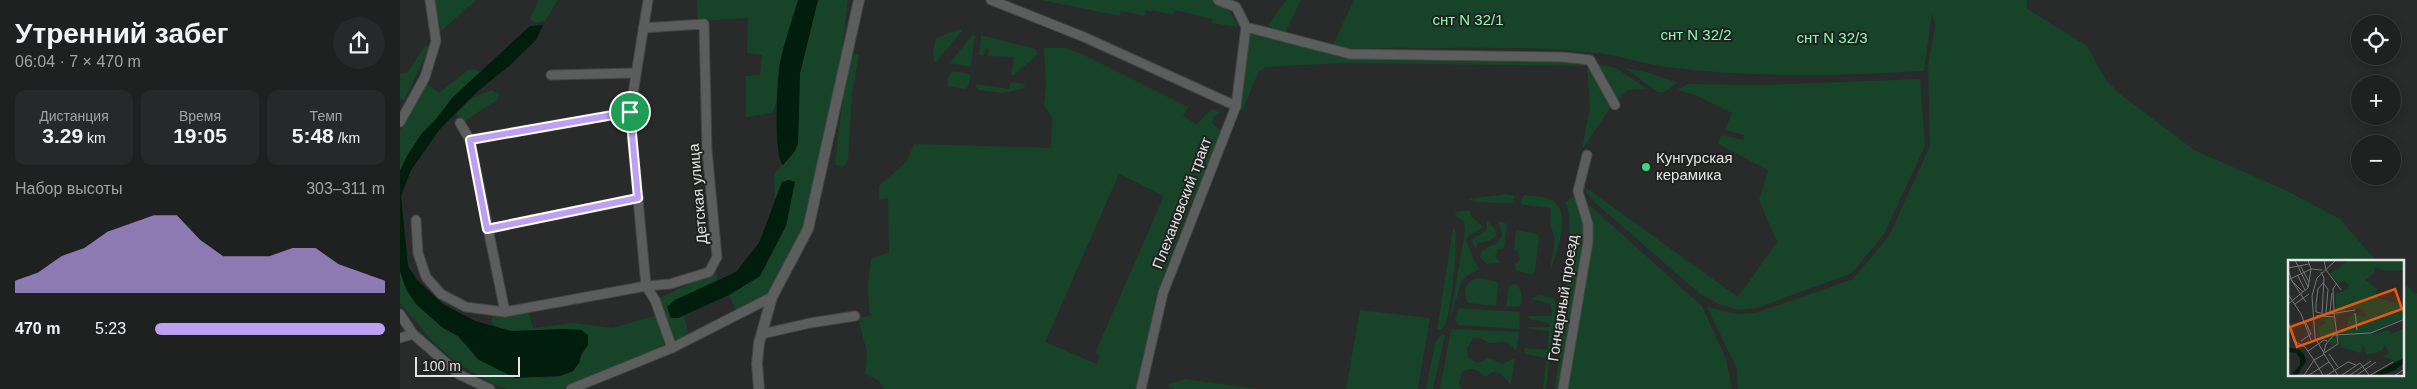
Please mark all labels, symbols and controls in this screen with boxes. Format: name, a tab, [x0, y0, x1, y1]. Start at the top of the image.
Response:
park label: снт N 32/1	[1432, 11, 1504, 28]
map controls	[2351, 15, 2401, 185]
button: locate	[2351, 15, 2401, 65]
button: share	[333, 17, 385, 69]
text: Утренний забег	[15, 18, 229, 49]
park label: снт N 32/2	[1660, 26, 1732, 43]
park label: снт N 32/3	[1796, 29, 1868, 46]
text: 06:04 · 7 × 470 m	[15, 53, 141, 70]
button: +	[2351, 75, 2401, 125]
pin	[609, 91, 651, 133]
icon: arrive	[616, 98, 644, 126]
text: Дистанция	[39, 108, 109, 124]
text: Время	[179, 108, 221, 124]
text: Темп	[310, 108, 342, 124]
text: 3.29	[42, 124, 83, 147]
text: 19:05	[173, 124, 227, 147]
text: 5:48	[292, 124, 334, 147]
text: km	[83, 130, 106, 146]
text: /km	[334, 130, 360, 146]
street label: Плехановский тракт	[1149, 134, 1215, 271]
button: −	[2351, 135, 2401, 185]
street label: Детская улица	[685, 142, 710, 245]
place label: Кунгурская керамика	[1656, 149, 1733, 183]
marker: Кунгурская керамика	[1640, 161, 1652, 173]
text: Набор высоты	[15, 180, 122, 197]
text: 303–311 m	[306, 180, 385, 197]
street label: Гончарный проезд	[1544, 233, 1581, 362]
inset map	[2288, 260, 2404, 376]
text: 470 m	[15, 320, 60, 337]
text: 5:23	[95, 320, 126, 337]
scale bar	[415, 354, 520, 377]
text: 100 m	[422, 358, 461, 374]

